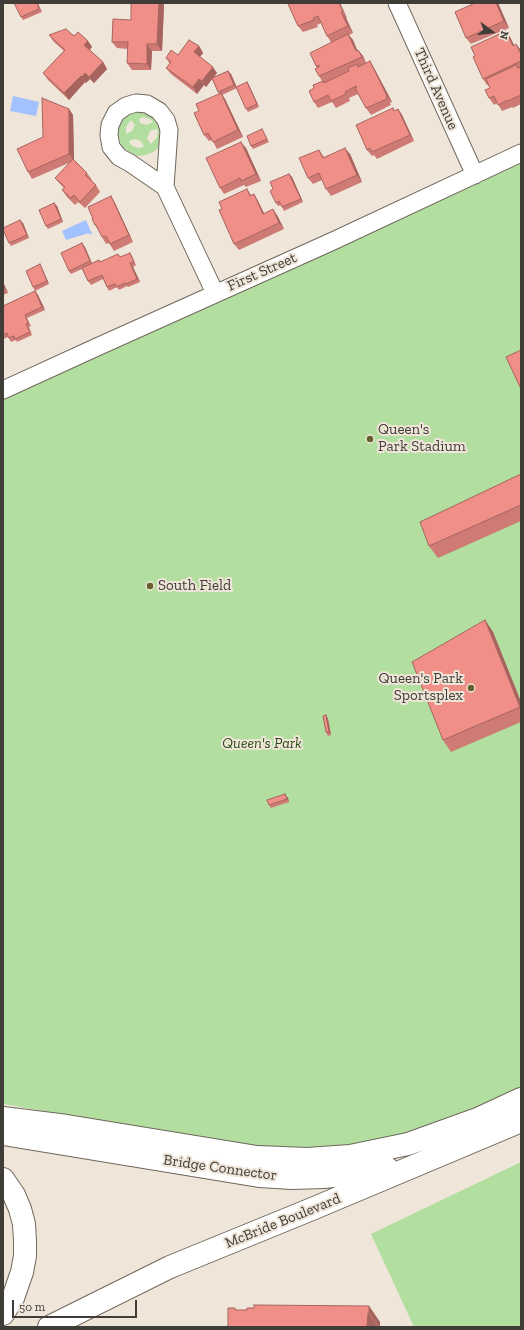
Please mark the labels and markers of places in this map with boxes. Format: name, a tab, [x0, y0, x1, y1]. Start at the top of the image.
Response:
place label: Queen's Park Stadium	[378, 421, 466, 456]
marker: Queen's Park Stadium	[365, 434, 375, 444]
place label: South Field	[158, 577, 231, 595]
marker: South Field	[145, 581, 155, 591]
place label: Queen's Park Sportsplex	[378, 670, 463, 705]
marker: Queen's Park Sportsplex	[466, 683, 476, 693]

